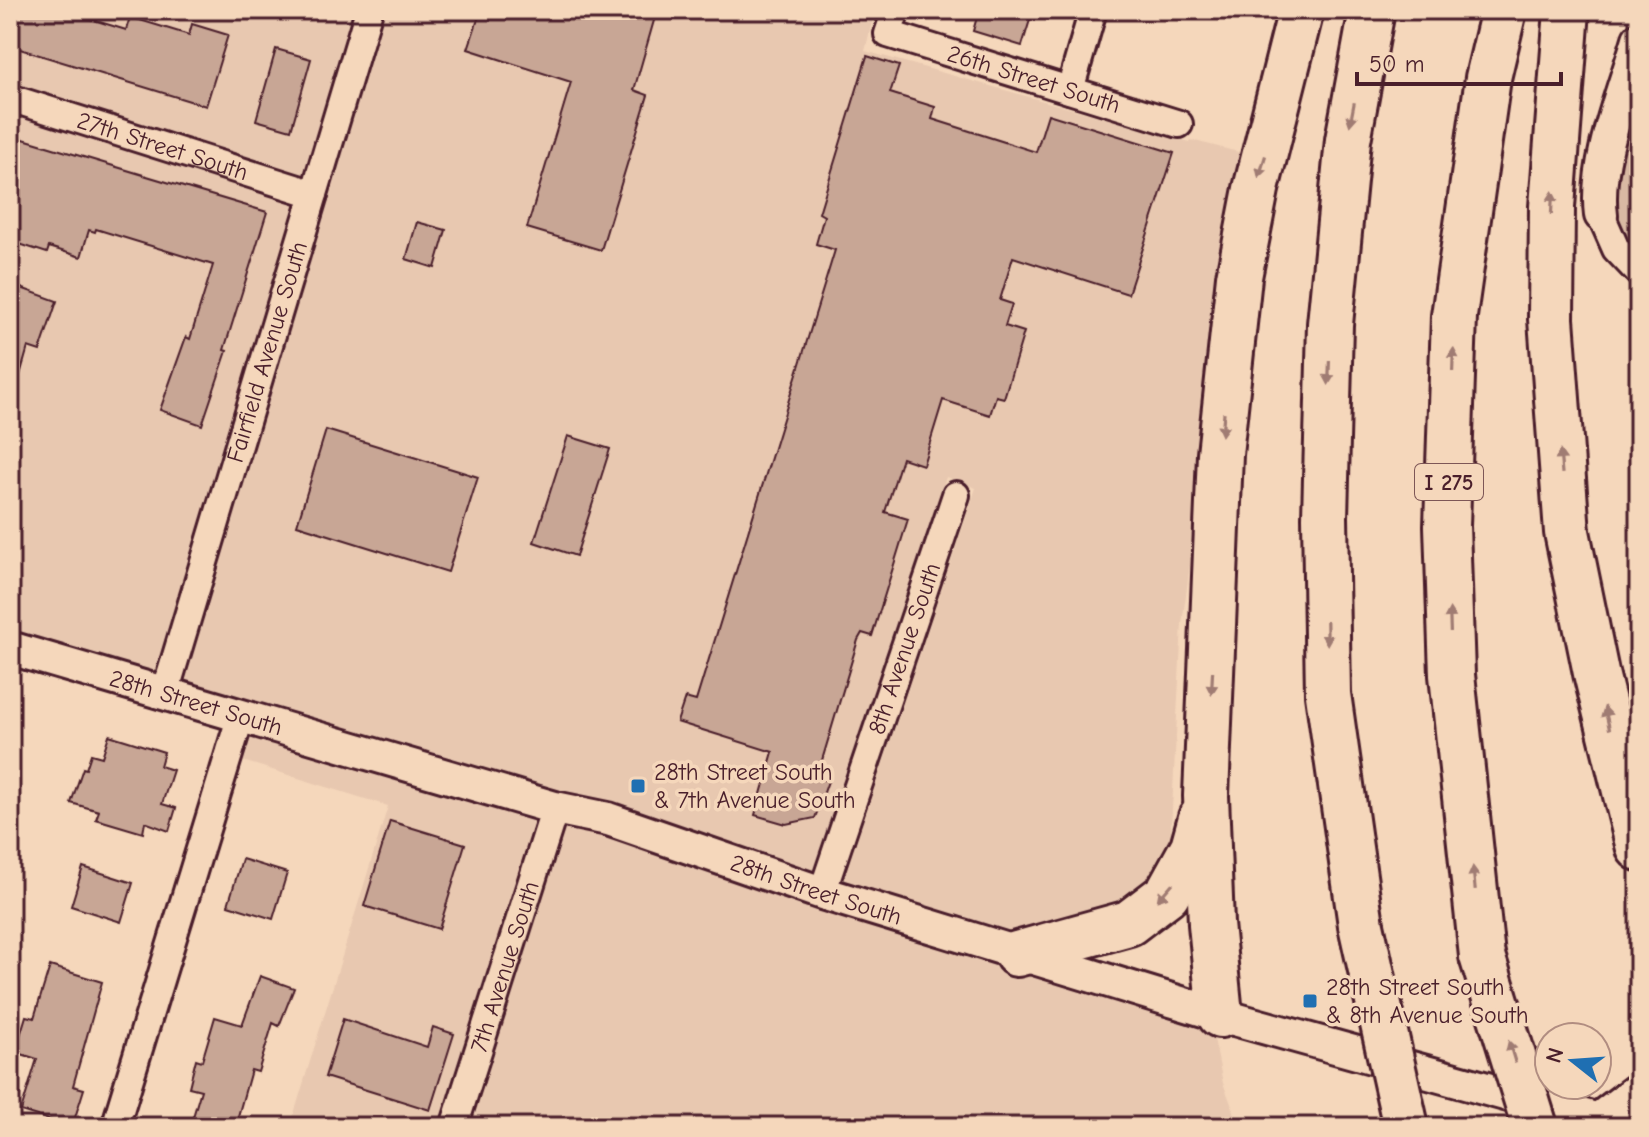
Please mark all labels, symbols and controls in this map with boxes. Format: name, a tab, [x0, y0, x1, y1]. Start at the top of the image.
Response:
scale bar	[1357, 36, 1561, 86]
street label: 26th Street South	[944, 39, 1124, 119]
text: 50 m	[1369, 50, 1425, 78]
one-way arrow	[1346, 102, 1358, 127]
street label: 27th Street South	[74, 106, 252, 186]
one-way arrow	[1255, 156, 1268, 180]
one-way arrow	[1546, 190, 1559, 215]
street label: Fairfield Avenue South	[221, 238, 313, 466]
one-way arrow	[1446, 347, 1459, 372]
one-way arrow	[1323, 361, 1335, 386]
one-way arrow	[1216, 412, 1229, 437]
one-way arrow	[1554, 449, 1567, 474]
road number: I 275	[1415, 464, 1483, 500]
street label: 8th Avenue South	[862, 559, 946, 738]
one-way arrow	[1444, 607, 1457, 632]
one-way arrow	[1321, 621, 1333, 646]
street label: 28th Street South	[106, 664, 286, 741]
one-way arrow	[1205, 671, 1218, 696]
one-way arrow	[1600, 705, 1613, 730]
place label: 28th Street South & 7th Avenue South	[654, 758, 856, 814]
marker: 28th Street South & 7th Avenue South	[629, 777, 647, 795]
street label: 28th Street South	[727, 848, 905, 931]
one-way arrow	[1467, 866, 1480, 891]
street label: 7th Avenue South	[464, 878, 545, 1056]
one-way arrow	[1157, 881, 1174, 901]
place label: 28th Street South & 8th Avenue South	[1326, 973, 1529, 1029]
marker: 28th Street South & 8th Avenue South	[1301, 992, 1319, 1010]
north arrow	[1533, 1021, 1613, 1101]
one-way arrow	[1505, 1040, 1518, 1064]
text: N	[1540, 1045, 1569, 1066]

